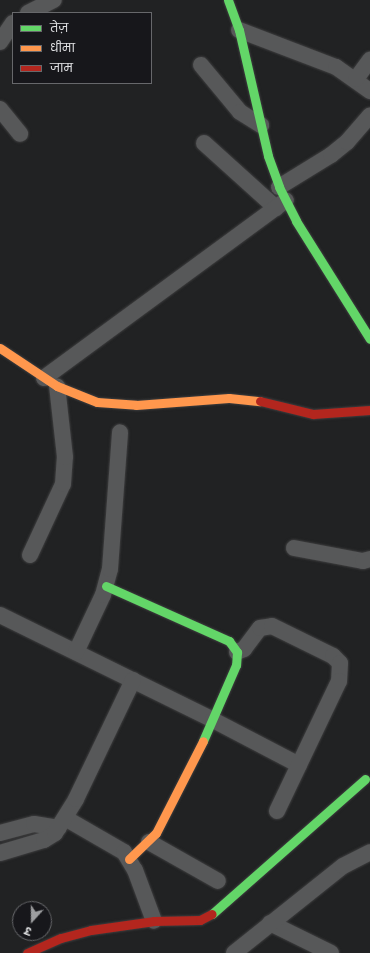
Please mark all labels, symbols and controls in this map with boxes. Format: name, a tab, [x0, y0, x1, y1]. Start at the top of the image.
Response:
legend	[12, 12, 152, 84]
text: तेज़	[50, 19, 68, 36]
text: धीमा	[50, 39, 75, 56]
text: जाम	[50, 59, 73, 76]
north arrow	[12, 901, 52, 941]
text: उ	[22, 923, 34, 940]

